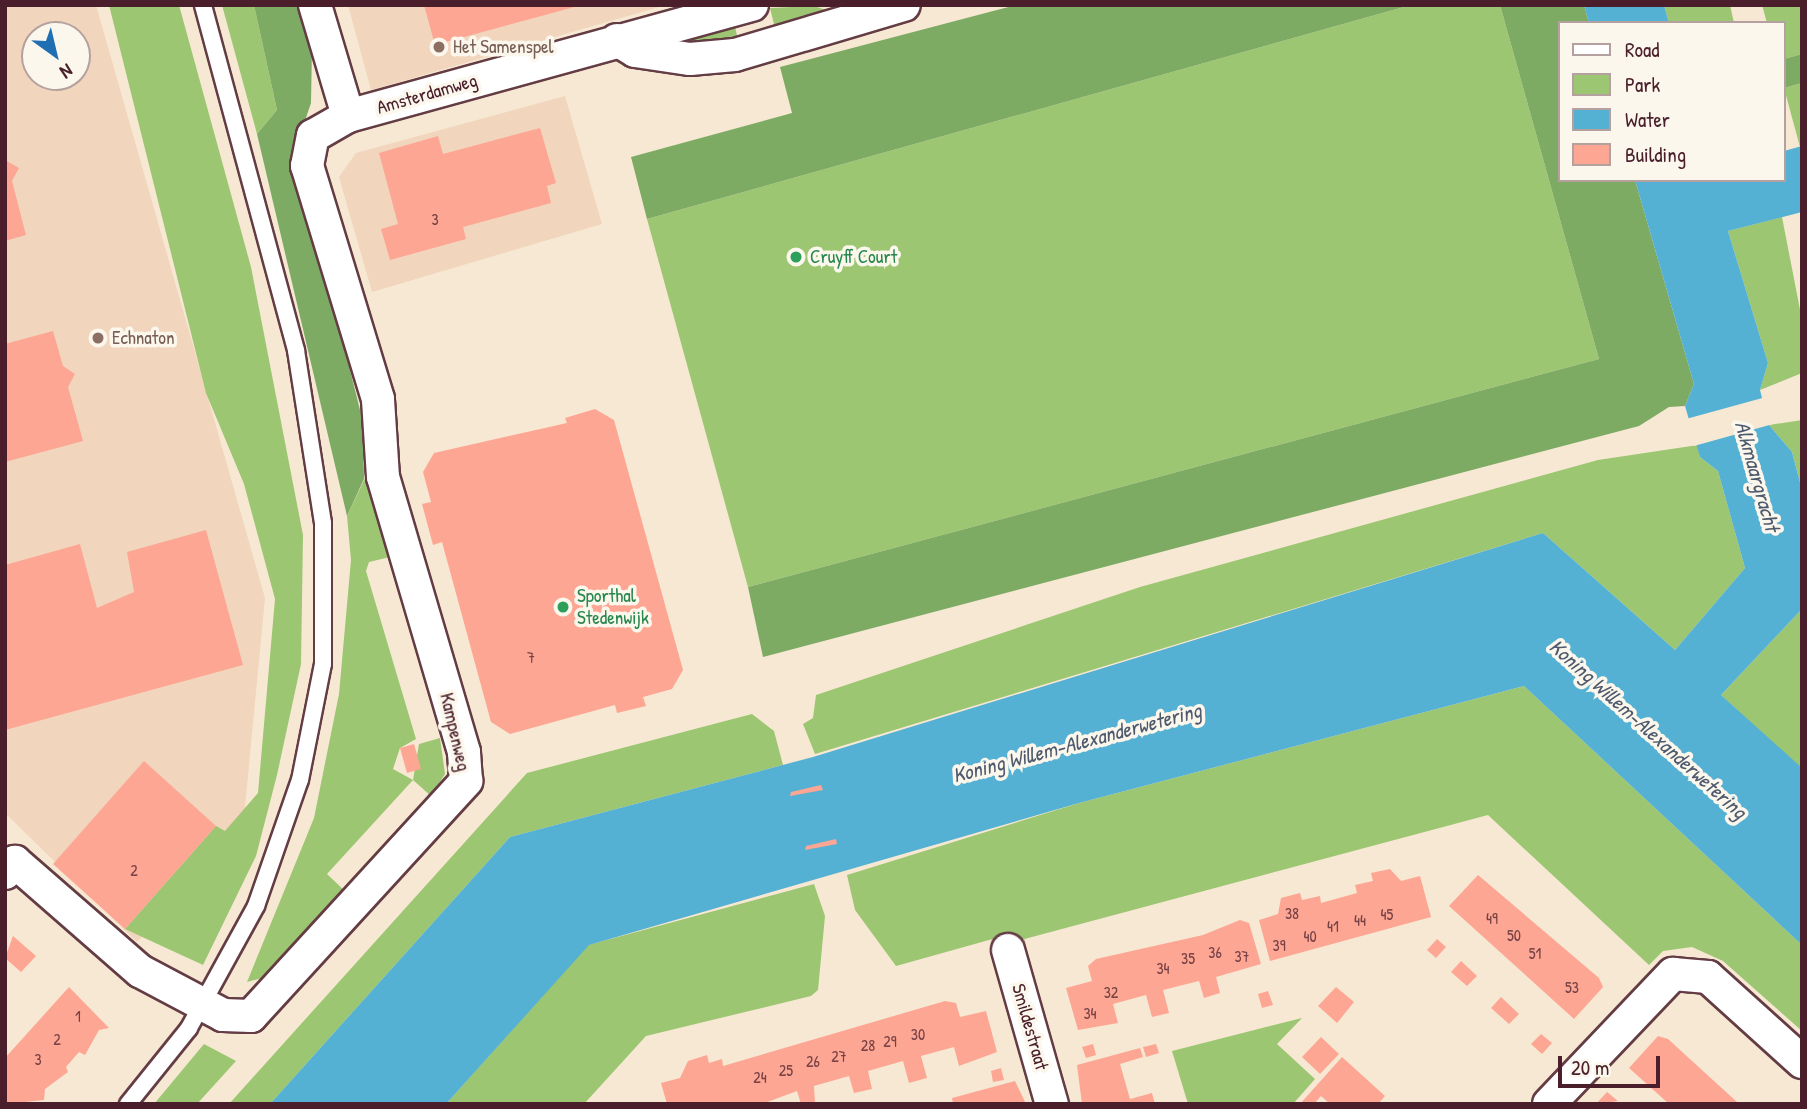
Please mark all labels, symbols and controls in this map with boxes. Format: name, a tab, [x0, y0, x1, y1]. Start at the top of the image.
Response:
north arrow	[21, 21, 91, 91]
legend	[1559, 21, 1786, 182]
text: Road	[1625, 35, 1659, 64]
place label: Het Samenspel	[453, 36, 554, 58]
marker: Het Samenspel	[431, 39, 447, 55]
text: N	[55, 58, 78, 85]
street label: Amsterdamweg	[374, 69, 480, 119]
text: Park	[1625, 70, 1660, 99]
text: Water	[1625, 105, 1670, 134]
text: Building	[1625, 140, 1686, 169]
house number: 3	[431, 209, 439, 229]
place label: Cruyff Court	[810, 246, 897, 268]
marker: Cruyff Court	[788, 249, 804, 265]
place label: Echnaton	[112, 327, 175, 349]
marker: Echnaton	[90, 330, 106, 346]
water label: Alkmaargracht	[1729, 418, 1785, 534]
place label: Sporthal Stedenwijk	[577, 585, 649, 629]
marker: Sporthal Stedenwijk	[555, 599, 571, 615]
water label: Koning Willem-Alexanderwetering	[1544, 634, 1752, 824]
house number: 7	[527, 647, 535, 667]
street label: Kampenweg	[435, 691, 475, 773]
water label: Koning Willem-Alexanderwetering	[950, 698, 1204, 788]
house number: 2	[130, 860, 138, 880]
house number: 38	[1285, 903, 1299, 923]
house number: 45	[1381, 904, 1393, 924]
house number: 49	[1486, 908, 1498, 928]
house number: 44	[1354, 910, 1366, 930]
house number: 41	[1327, 916, 1339, 936]
house number: 50	[1507, 925, 1521, 945]
house number: 40	[1303, 926, 1317, 946]
house number: 39	[1272, 935, 1286, 955]
house number: 36	[1208, 942, 1222, 962]
house number: 51	[1529, 943, 1541, 963]
house number: 37	[1234, 946, 1250, 966]
house number: 35	[1181, 948, 1195, 968]
house number: 34	[1156, 958, 1170, 978]
house number: 53	[1565, 977, 1579, 997]
street label: Smildestraat	[1007, 981, 1053, 1073]
house number: 32	[1104, 982, 1118, 1002]
house number: 34	[1083, 1003, 1097, 1023]
house number: 1	[75, 1006, 81, 1026]
house number: 30	[911, 1024, 925, 1044]
house number: 2	[53, 1029, 61, 1049]
house number: 29	[883, 1031, 897, 1051]
house number: 28	[861, 1035, 875, 1055]
scale bar	[1562, 1042, 1664, 1086]
house number: 27	[831, 1046, 847, 1066]
house number: 3	[34, 1049, 42, 1069]
house number: 26	[806, 1051, 820, 1071]
text: 20 m	[1571, 1053, 1609, 1082]
house number: 25	[779, 1060, 793, 1080]
house number: 24	[753, 1067, 767, 1087]

